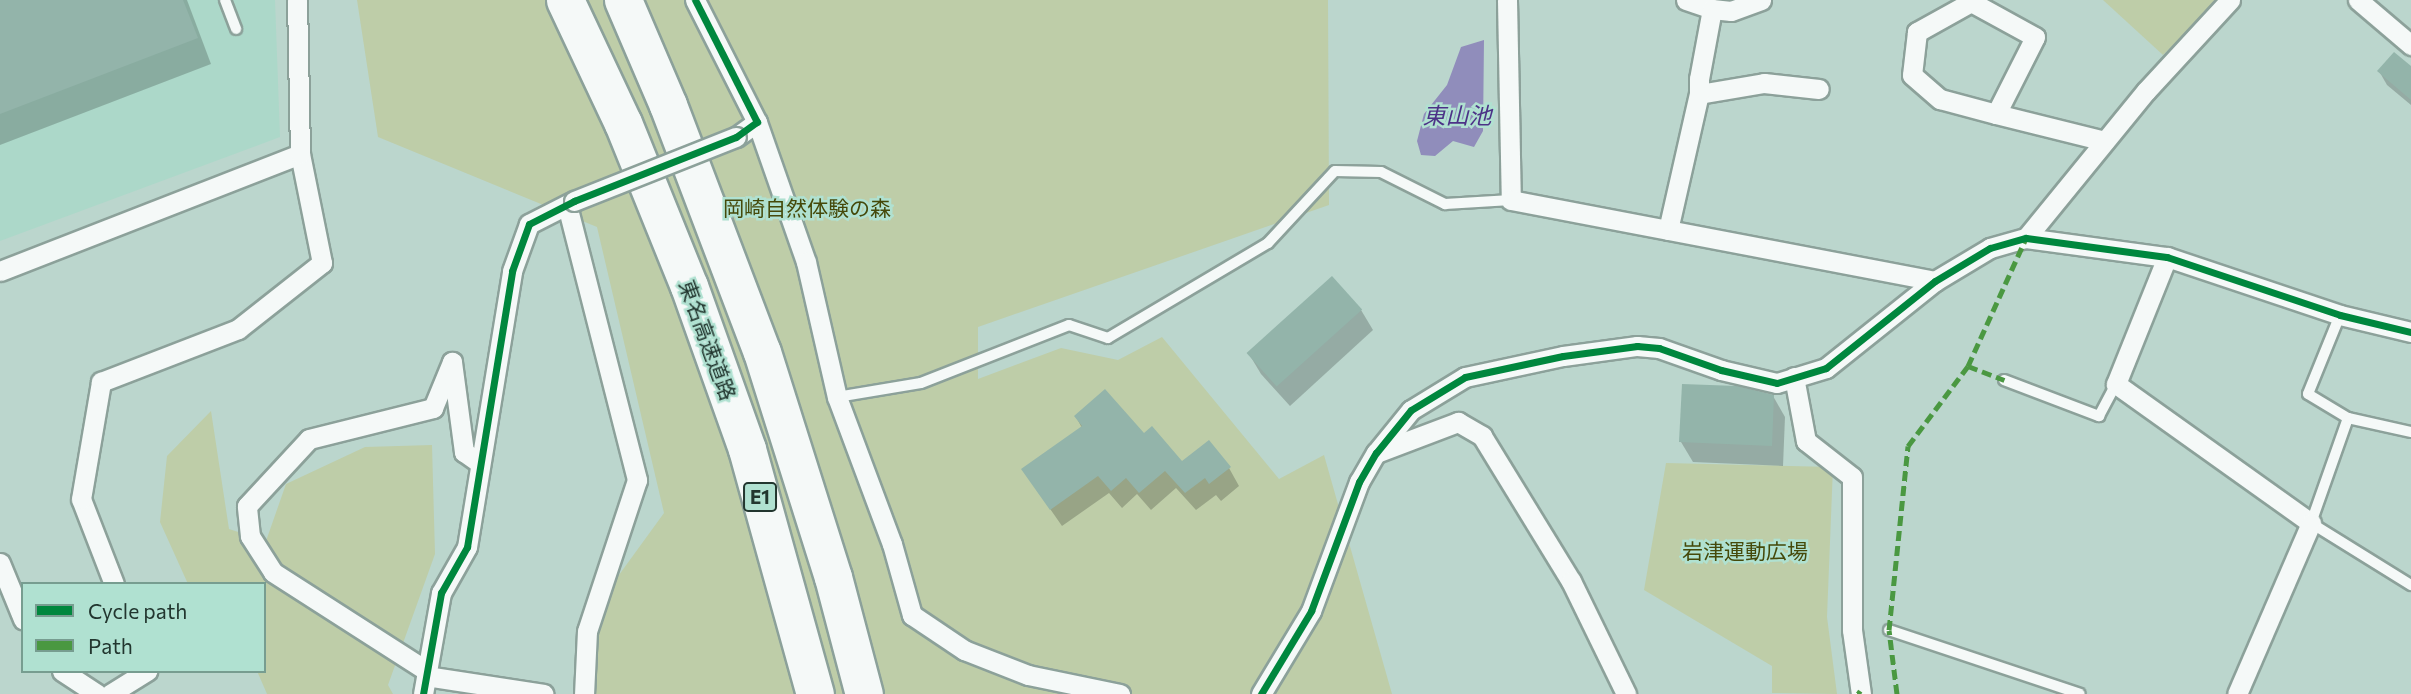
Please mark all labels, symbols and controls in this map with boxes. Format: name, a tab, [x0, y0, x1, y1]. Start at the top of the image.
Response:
water label: 東山池	[1423, 101, 1491, 129]
park label: 岡崎自然体験の森	[723, 195, 891, 221]
street label: 東名高速道路	[675, 276, 741, 404]
road number: E1	[742, 482, 778, 512]
park label: 岩津運動広場	[1682, 538, 1808, 564]
legend	[21, 582, 266, 673]
text: Cycle path	[88, 598, 187, 623]
text: Path	[88, 633, 133, 658]

